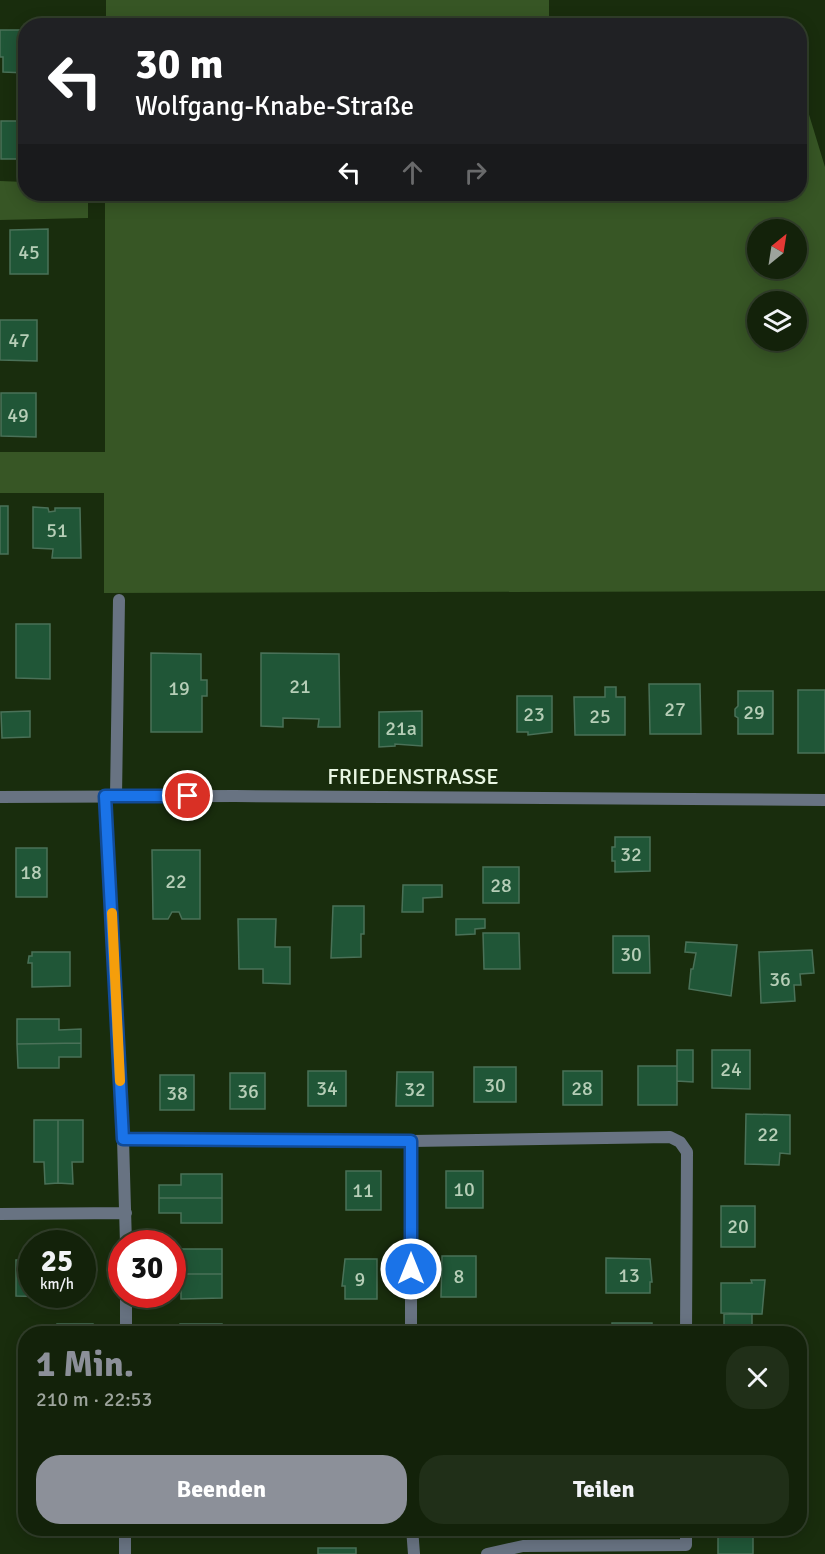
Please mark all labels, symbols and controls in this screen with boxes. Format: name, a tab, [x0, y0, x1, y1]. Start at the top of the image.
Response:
text: 30 m	[135, 39, 224, 90]
icon: left	[36, 42, 114, 120]
text: Wolfgang-Knabe-Straße	[135, 90, 414, 123]
icon: left	[333, 156, 366, 189]
icon: ahead	[396, 156, 429, 189]
icon: right	[459, 156, 492, 189]
north arrow	[747, 219, 807, 279]
map controls	[747, 219, 807, 351]
house number: 45	[18, 240, 40, 265]
button: layers	[747, 291, 807, 351]
house number: 47	[8, 328, 30, 353]
house number: 49	[7, 403, 29, 428]
house number: 51	[46, 518, 68, 543]
house number: 21	[289, 674, 311, 699]
house number: 19	[168, 676, 190, 701]
house number: 27	[664, 697, 686, 722]
house number: 29	[743, 700, 765, 725]
house number: 23	[523, 702, 545, 727]
house number: 25	[589, 704, 611, 729]
house number: 21a	[385, 716, 417, 741]
street label: FRIEDENSTRASSE	[327, 763, 499, 790]
pin	[162, 770, 213, 821]
icon: arrive	[171, 779, 204, 812]
house number: 32	[620, 842, 642, 867]
house number: 18	[20, 860, 42, 885]
house number: 22	[165, 869, 187, 894]
house number: 28	[490, 873, 512, 898]
house number: 30	[620, 942, 642, 967]
house number: 36	[769, 967, 791, 992]
house number: 24	[720, 1057, 742, 1082]
house number: 30	[484, 1073, 506, 1098]
house number: 34	[316, 1076, 338, 1101]
house number: 28	[571, 1076, 593, 1101]
house number: 32	[404, 1077, 426, 1102]
house number: 36	[237, 1079, 259, 1104]
house number: 38	[166, 1081, 188, 1106]
house number: 22	[757, 1122, 779, 1147]
house number: 10	[453, 1177, 475, 1202]
house number: 11	[352, 1178, 374, 1203]
house number: 20	[727, 1214, 749, 1239]
speed limit sign: 30	[108, 1230, 186, 1308]
position arrow	[379, 1237, 443, 1301]
text: 25	[41, 1243, 73, 1280]
house number: 13	[618, 1263, 640, 1288]
house number: 8	[454, 1264, 464, 1289]
house number: 9	[355, 1267, 365, 1292]
text: km/h	[40, 1275, 74, 1293]
text: 1 Min.	[36, 1342, 134, 1387]
button: close	[726, 1346, 789, 1409]
text: 210 m · 22:53	[36, 1387, 152, 1412]
button: Beenden	[36, 1455, 407, 1524]
button: Teilen	[419, 1455, 789, 1524]

